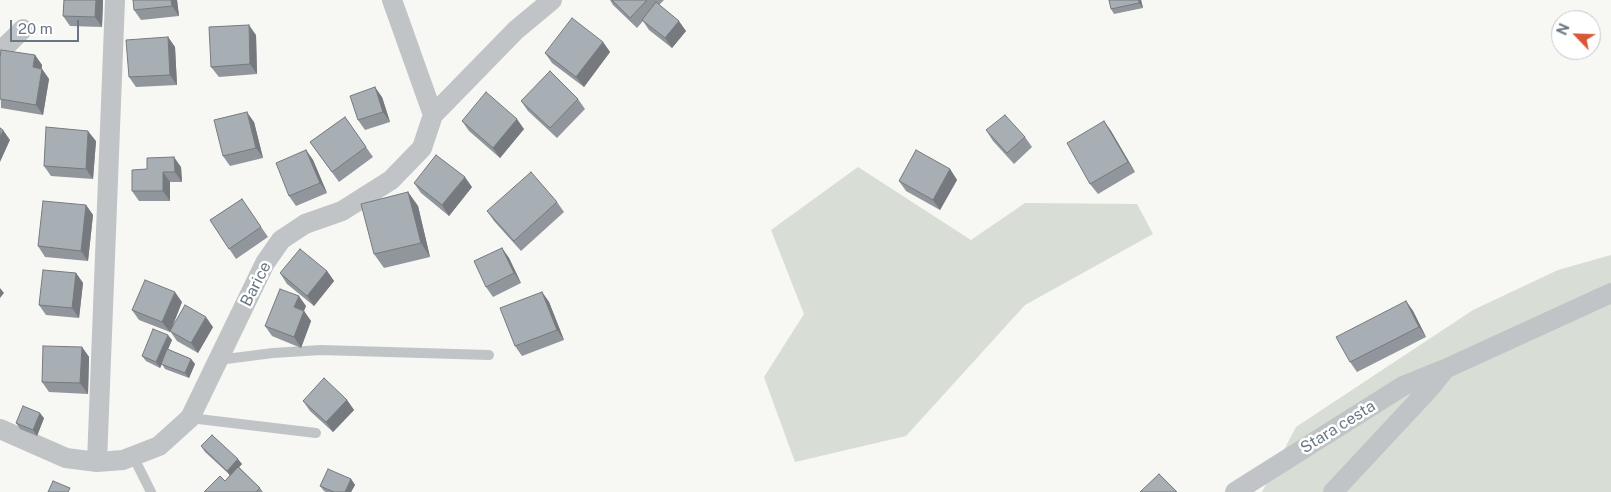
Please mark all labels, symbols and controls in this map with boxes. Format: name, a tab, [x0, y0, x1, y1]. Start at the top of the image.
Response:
scale bar	[12, 10, 81, 42]
north arrow	[1551, 10, 1601, 60]
text: 20 m	[18, 20, 53, 37]
text: N	[1554, 21, 1573, 38]
street label: Barice	[237, 258, 275, 310]
street label: Stara cesta	[1297, 396, 1379, 458]

